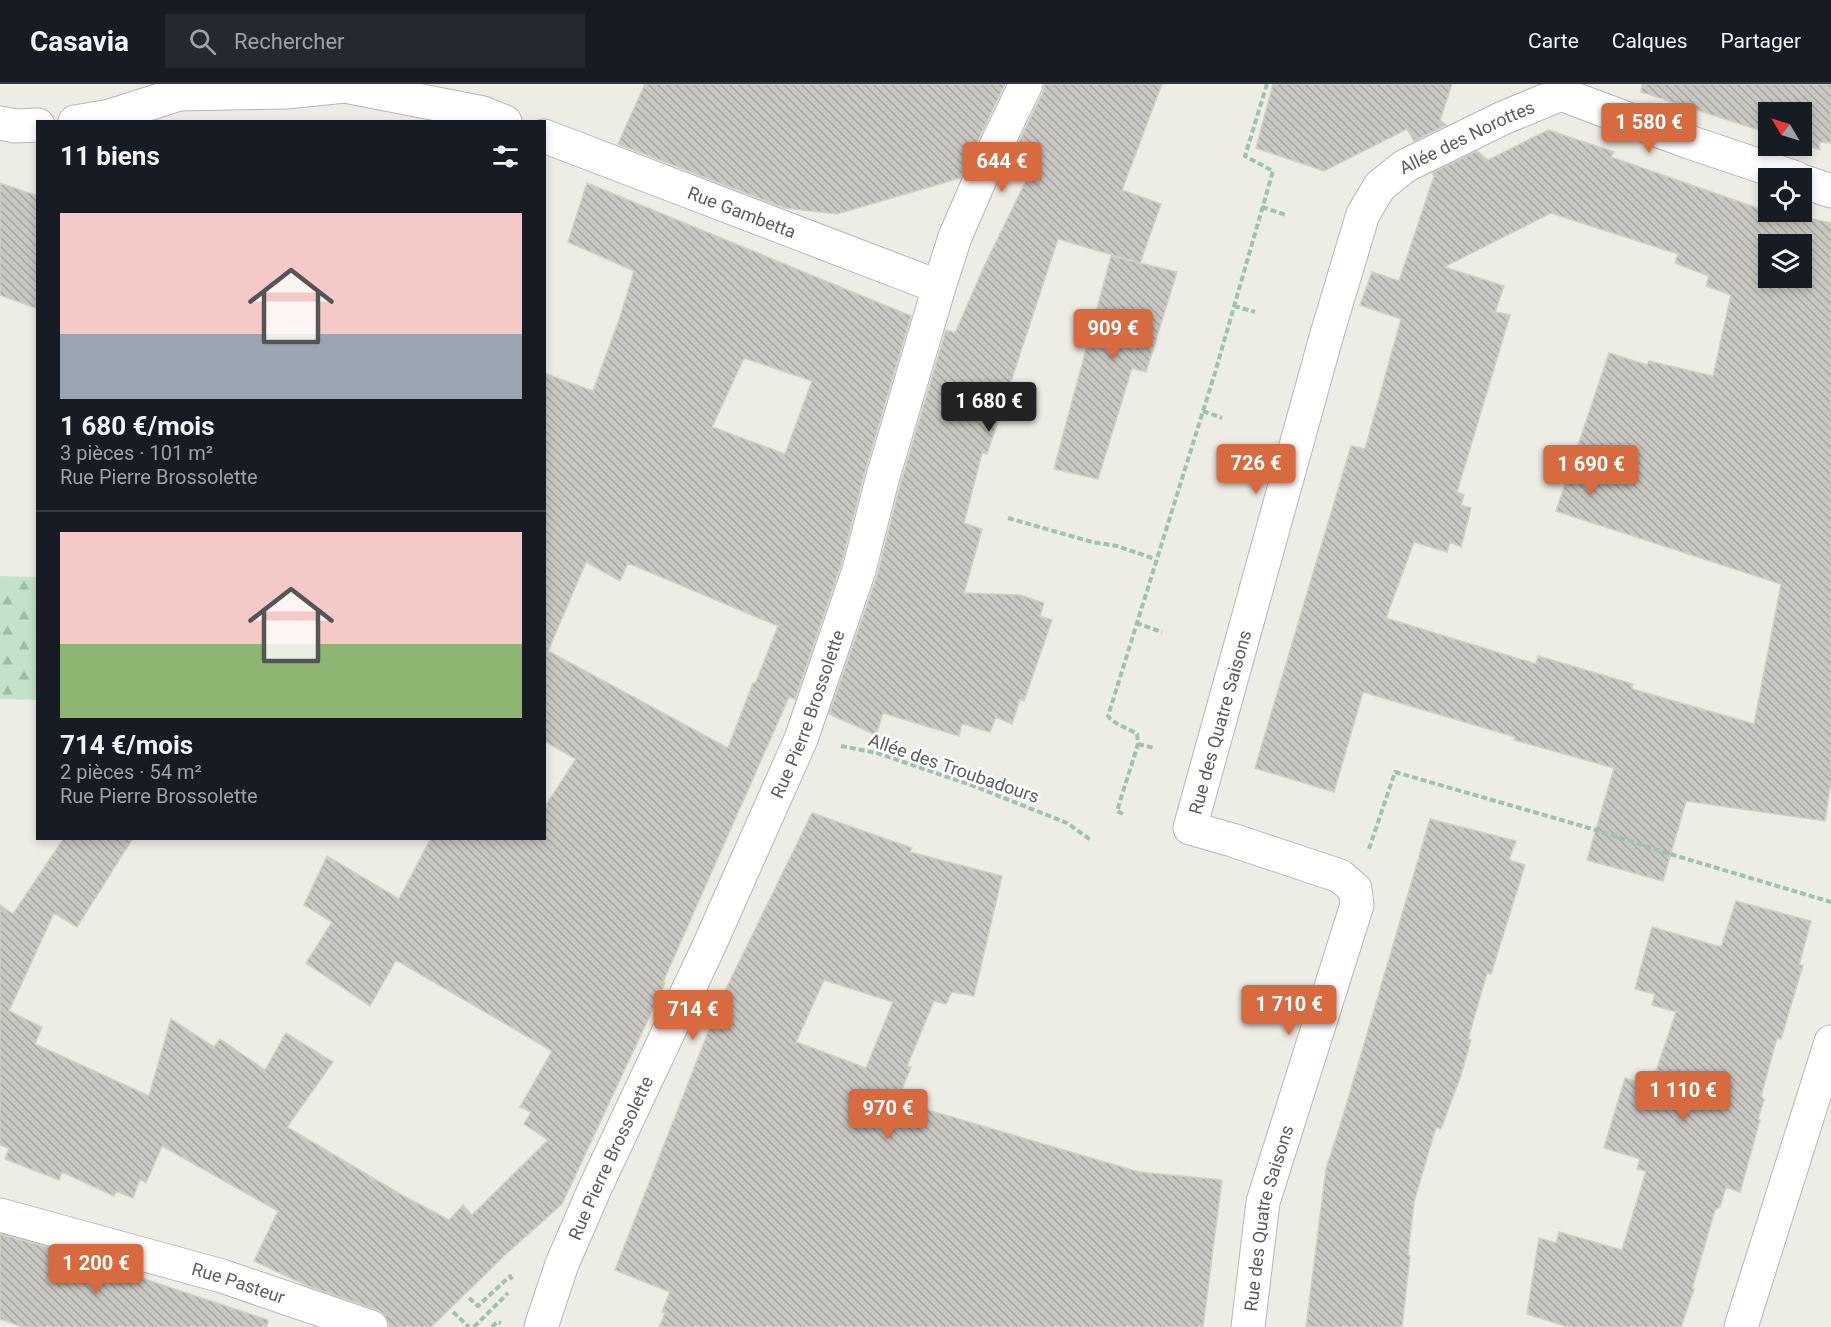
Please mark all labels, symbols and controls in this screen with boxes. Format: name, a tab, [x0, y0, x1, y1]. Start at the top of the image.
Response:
search box	[165, 14, 585, 68]
text: Casavia	[30, 25, 129, 58]
icon: search	[186, 25, 219, 58]
text: Rechercher	[234, 29, 345, 54]
text: Carte	[1528, 29, 1579, 53]
text: Calques	[1612, 29, 1687, 53]
text: Partager	[1720, 29, 1801, 53]
street label: Allée des Norottes	[1396, 96, 1538, 178]
north arrow	[1758, 102, 1812, 156]
map controls	[1758, 102, 1812, 288]
pin: 1 580 €	[1594, 103, 1704, 154]
text: 1 580 €	[1615, 110, 1683, 134]
icon: filters	[489, 140, 522, 173]
text: 11 biens	[60, 141, 160, 171]
pin: 644 €	[960, 142, 1044, 193]
text: 644 €	[977, 149, 1027, 173]
button: locate	[1758, 168, 1812, 222]
street label: Rue Gambetta	[685, 182, 799, 242]
button: layers	[1758, 234, 1812, 288]
icon: home	[237, 252, 345, 360]
pin: 909 €	[1071, 309, 1155, 360]
text: 909 €	[1088, 316, 1138, 340]
pin: 1 680 €	[934, 382, 1044, 433]
text: 1 680 €	[955, 389, 1023, 413]
text: 1 680 €/mois	[60, 411, 215, 441]
text: 3 pièces · 101 m²	[60, 441, 213, 465]
pin: 726 €	[1214, 444, 1298, 495]
pin: 1 690 €	[1536, 445, 1646, 496]
text: 726 €	[1231, 451, 1281, 475]
text: 1 690 €	[1557, 452, 1625, 476]
text: Rue Pierre Brossolette	[60, 465, 258, 489]
icon: home	[237, 571, 345, 679]
street label: Rue Pierre Brossolette	[766, 627, 848, 801]
street label: Rue des Quatre Saisons	[1184, 627, 1255, 816]
street label: Allée des Troubadours	[866, 729, 1042, 807]
text: 714 €/mois	[60, 730, 193, 760]
text: 2 pièces · 54 m²	[60, 760, 202, 784]
text: Rue Pierre Brossolette	[60, 784, 258, 808]
pin: 1 710 €	[1234, 985, 1344, 1036]
pin: 714 €	[651, 990, 735, 1041]
text: 1 710 €	[1255, 992, 1323, 1016]
text: 714 €	[668, 997, 718, 1021]
pin: 1 110 €	[1628, 1071, 1738, 1122]
street label: Rue Pierre Brossolette	[563, 1073, 657, 1243]
text: 1 110 €	[1649, 1078, 1717, 1102]
pin: 970 €	[846, 1089, 930, 1140]
text: 970 €	[863, 1096, 913, 1120]
street label: Rue des Quatre Saisons	[1239, 1122, 1297, 1312]
pin: 1 200 €	[41, 1244, 151, 1295]
text: 1 200 €	[62, 1251, 130, 1275]
street label: Rue Pasteur	[190, 1258, 288, 1307]

